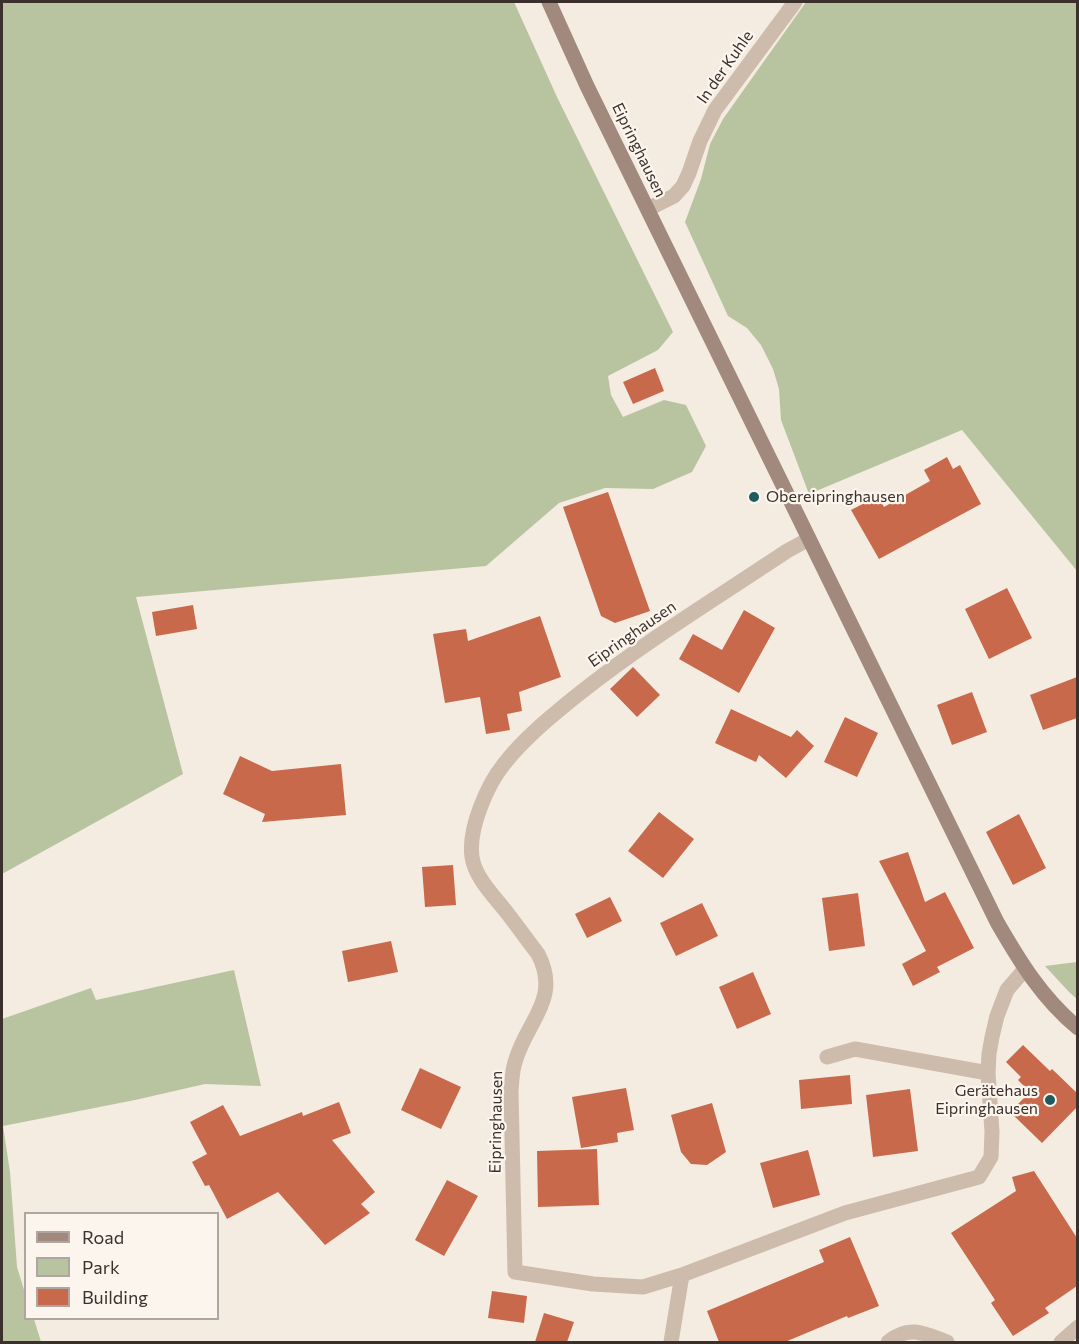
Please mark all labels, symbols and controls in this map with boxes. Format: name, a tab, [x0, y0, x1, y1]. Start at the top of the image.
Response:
street label: In der Kuhle	[693, 27, 757, 107]
street label: Eipringhausen	[608, 100, 670, 200]
place label: Obereipringhausen	[766, 487, 905, 507]
marker: Obereipringhausen	[747, 490, 761, 504]
street label: Eipringhausen	[584, 597, 680, 671]
street label: Eipringhausen	[486, 1070, 506, 1174]
place label: Gerätehaus Eipringhausen	[935, 1081, 1038, 1119]
marker: Gerätehaus Eipringhausen	[1043, 1093, 1057, 1107]
legend	[24, 1212, 219, 1320]
text: Road	[82, 1226, 124, 1248]
text: Park	[82, 1256, 120, 1278]
text: Building	[82, 1286, 148, 1308]

